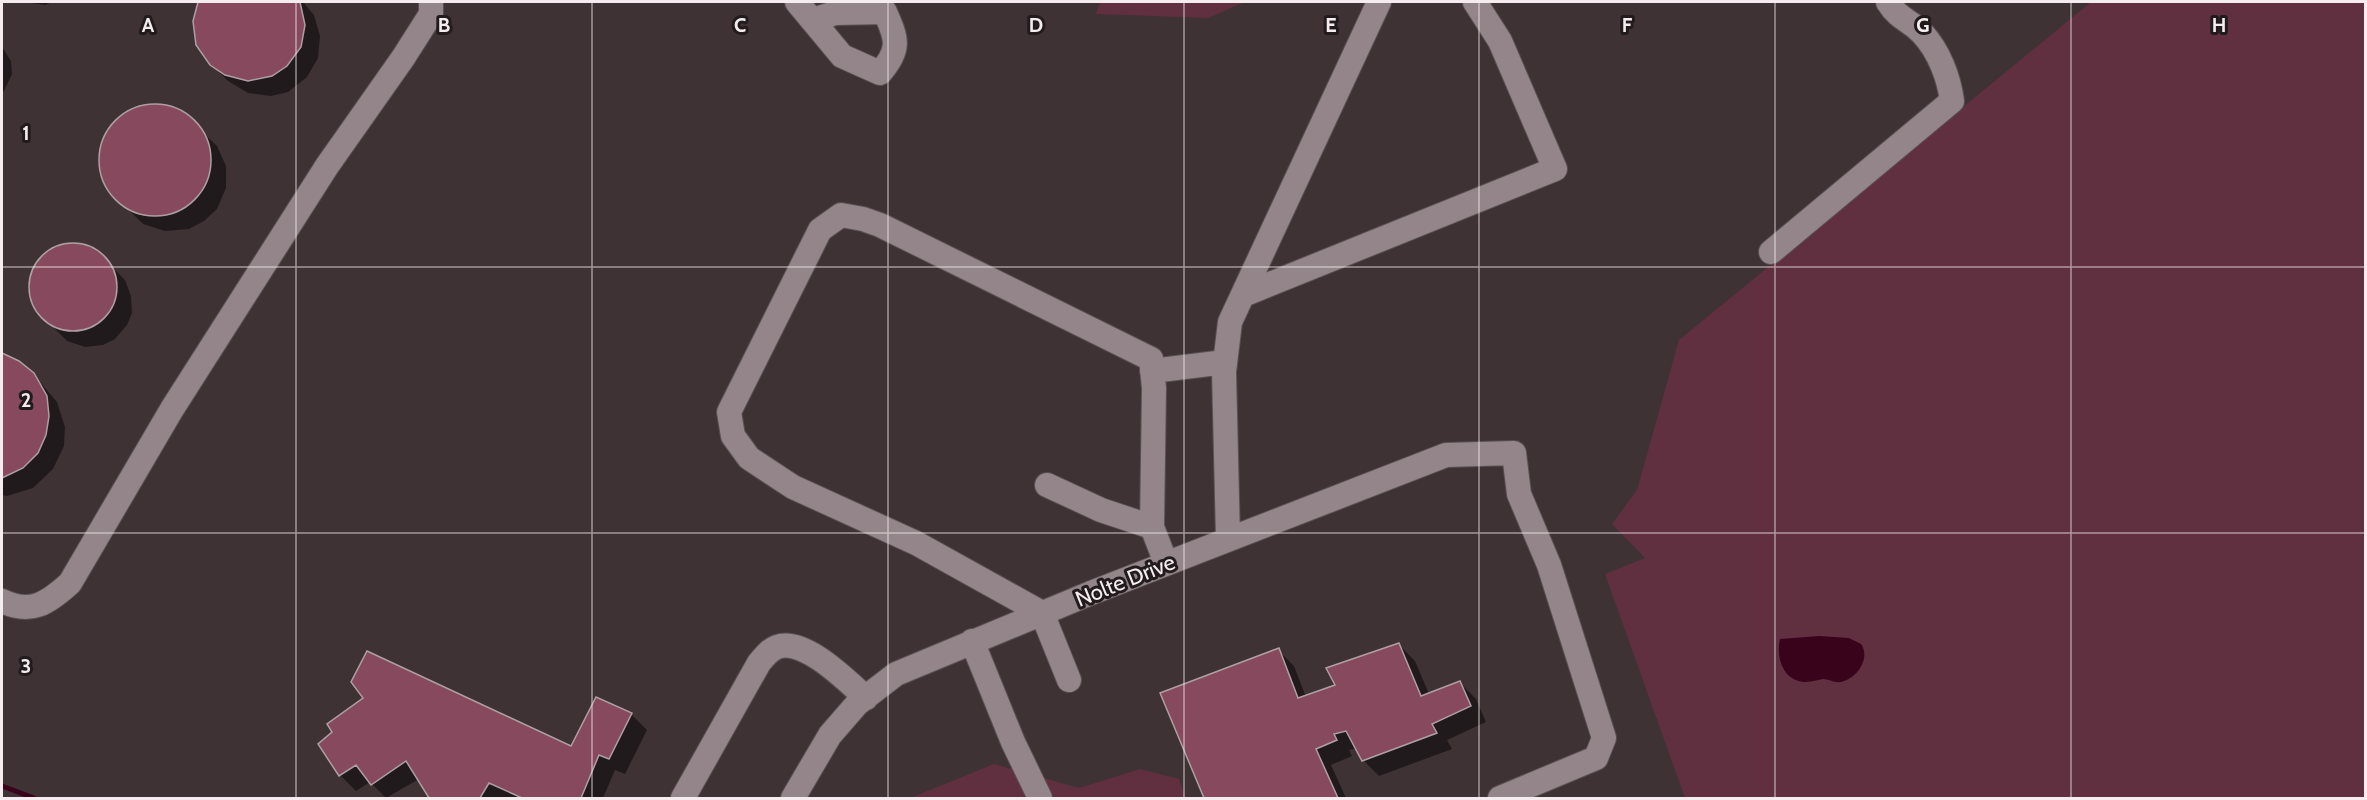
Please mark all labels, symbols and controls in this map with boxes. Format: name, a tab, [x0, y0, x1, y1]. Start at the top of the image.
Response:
text: A	[142, 13, 155, 37]
text: B	[438, 13, 450, 37]
text: C	[734, 13, 746, 37]
text: D	[1029, 13, 1043, 37]
text: E	[1325, 13, 1337, 37]
text: F	[1622, 13, 1633, 37]
text: G	[1916, 13, 1930, 37]
text: H	[2212, 13, 2226, 37]
text: 1	[22, 121, 30, 145]
text: 2	[21, 388, 31, 412]
street label: Nolte Drive	[1071, 548, 1179, 613]
text: 3	[21, 654, 31, 678]

